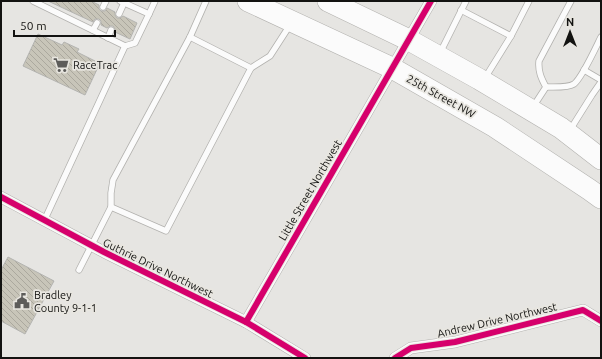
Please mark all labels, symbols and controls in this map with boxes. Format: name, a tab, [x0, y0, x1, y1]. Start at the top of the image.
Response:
scale bar	[14, 12, 115, 38]
north arrow	[550, 12, 590, 52]
text: N	[566, 16, 574, 28]
text: 50 m	[20, 19, 47, 32]
supermarket icon: RaceTrac	[52, 56, 70, 74]
place label: RaceTrac	[73, 59, 117, 71]
street label: 25th Street NW	[405, 72, 477, 120]
street label: Little Street Northwest	[276, 137, 344, 243]
street label: Guthrie Drive Northwest	[101, 236, 216, 300]
place label: Bradley County 9-1-1	[34, 289, 97, 314]
public building icon: Bradley County 9-1-1	[13, 292, 31, 310]
street label: Andrew Drive Northwest	[436, 300, 559, 340]

